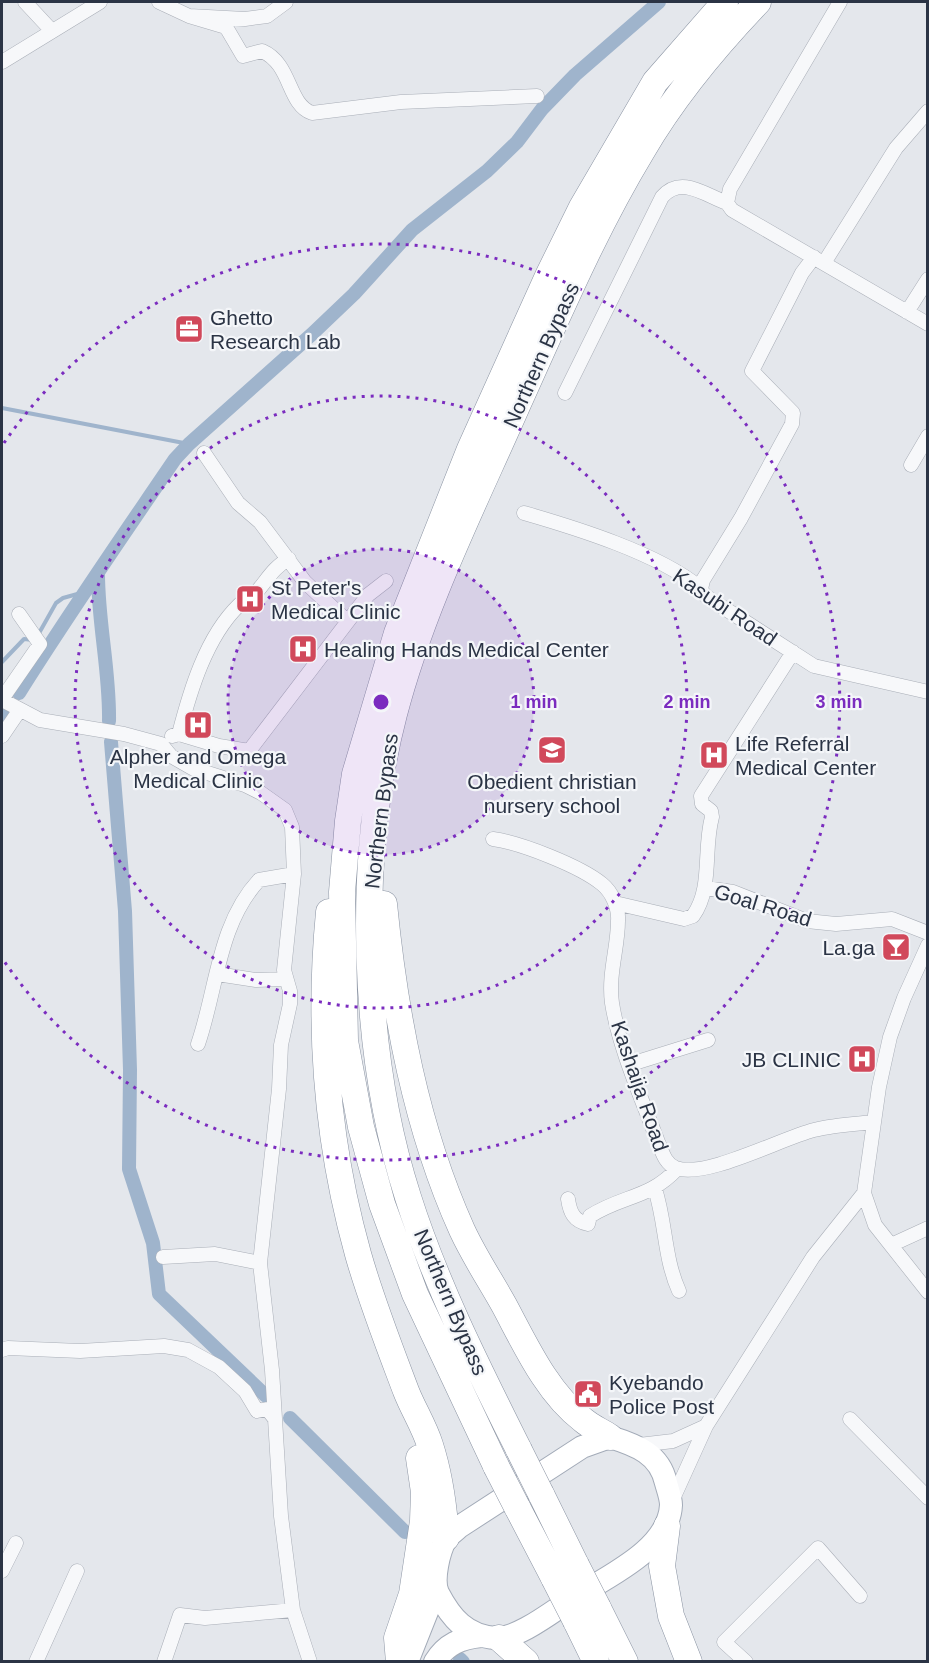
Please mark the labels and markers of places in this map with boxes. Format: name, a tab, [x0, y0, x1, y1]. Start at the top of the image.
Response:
place label: Ghetto Research Lab	[210, 306, 341, 353]
office icon: Ghetto Research Lab	[173, 313, 205, 345]
place label: St Peter's Medical Clinic	[271, 576, 401, 623]
hospital icon: St Peter's Medical Clinic	[234, 583, 266, 615]
hospital icon: Healing Hands Medical Center	[287, 633, 319, 665]
place label: Healing Hands Medical Center	[324, 638, 609, 661]
centre of rings	[371, 692, 391, 712]
hospital icon: Alpher and Omega Medical Clinic	[182, 709, 214, 741]
place label: Life Referral Medical Center	[735, 732, 876, 779]
school or university icon: Obedient christian nursery school	[536, 734, 568, 766]
hospital icon: Life Referral Medical Center	[698, 739, 730, 771]
place label: Alpher and Omega Medical Clinic	[110, 745, 286, 792]
place label: Obedient christian nursery school	[467, 770, 637, 817]
bar icon: La.ga	[880, 931, 912, 963]
place label: La.ga	[822, 936, 875, 959]
hospital icon: JB CLINIC	[846, 1043, 878, 1075]
place label: JB CLINIC	[742, 1048, 841, 1071]
place label: Kyebando Police Post	[609, 1371, 714, 1418]
public building icon: Kyebando Police Post	[572, 1378, 604, 1410]

